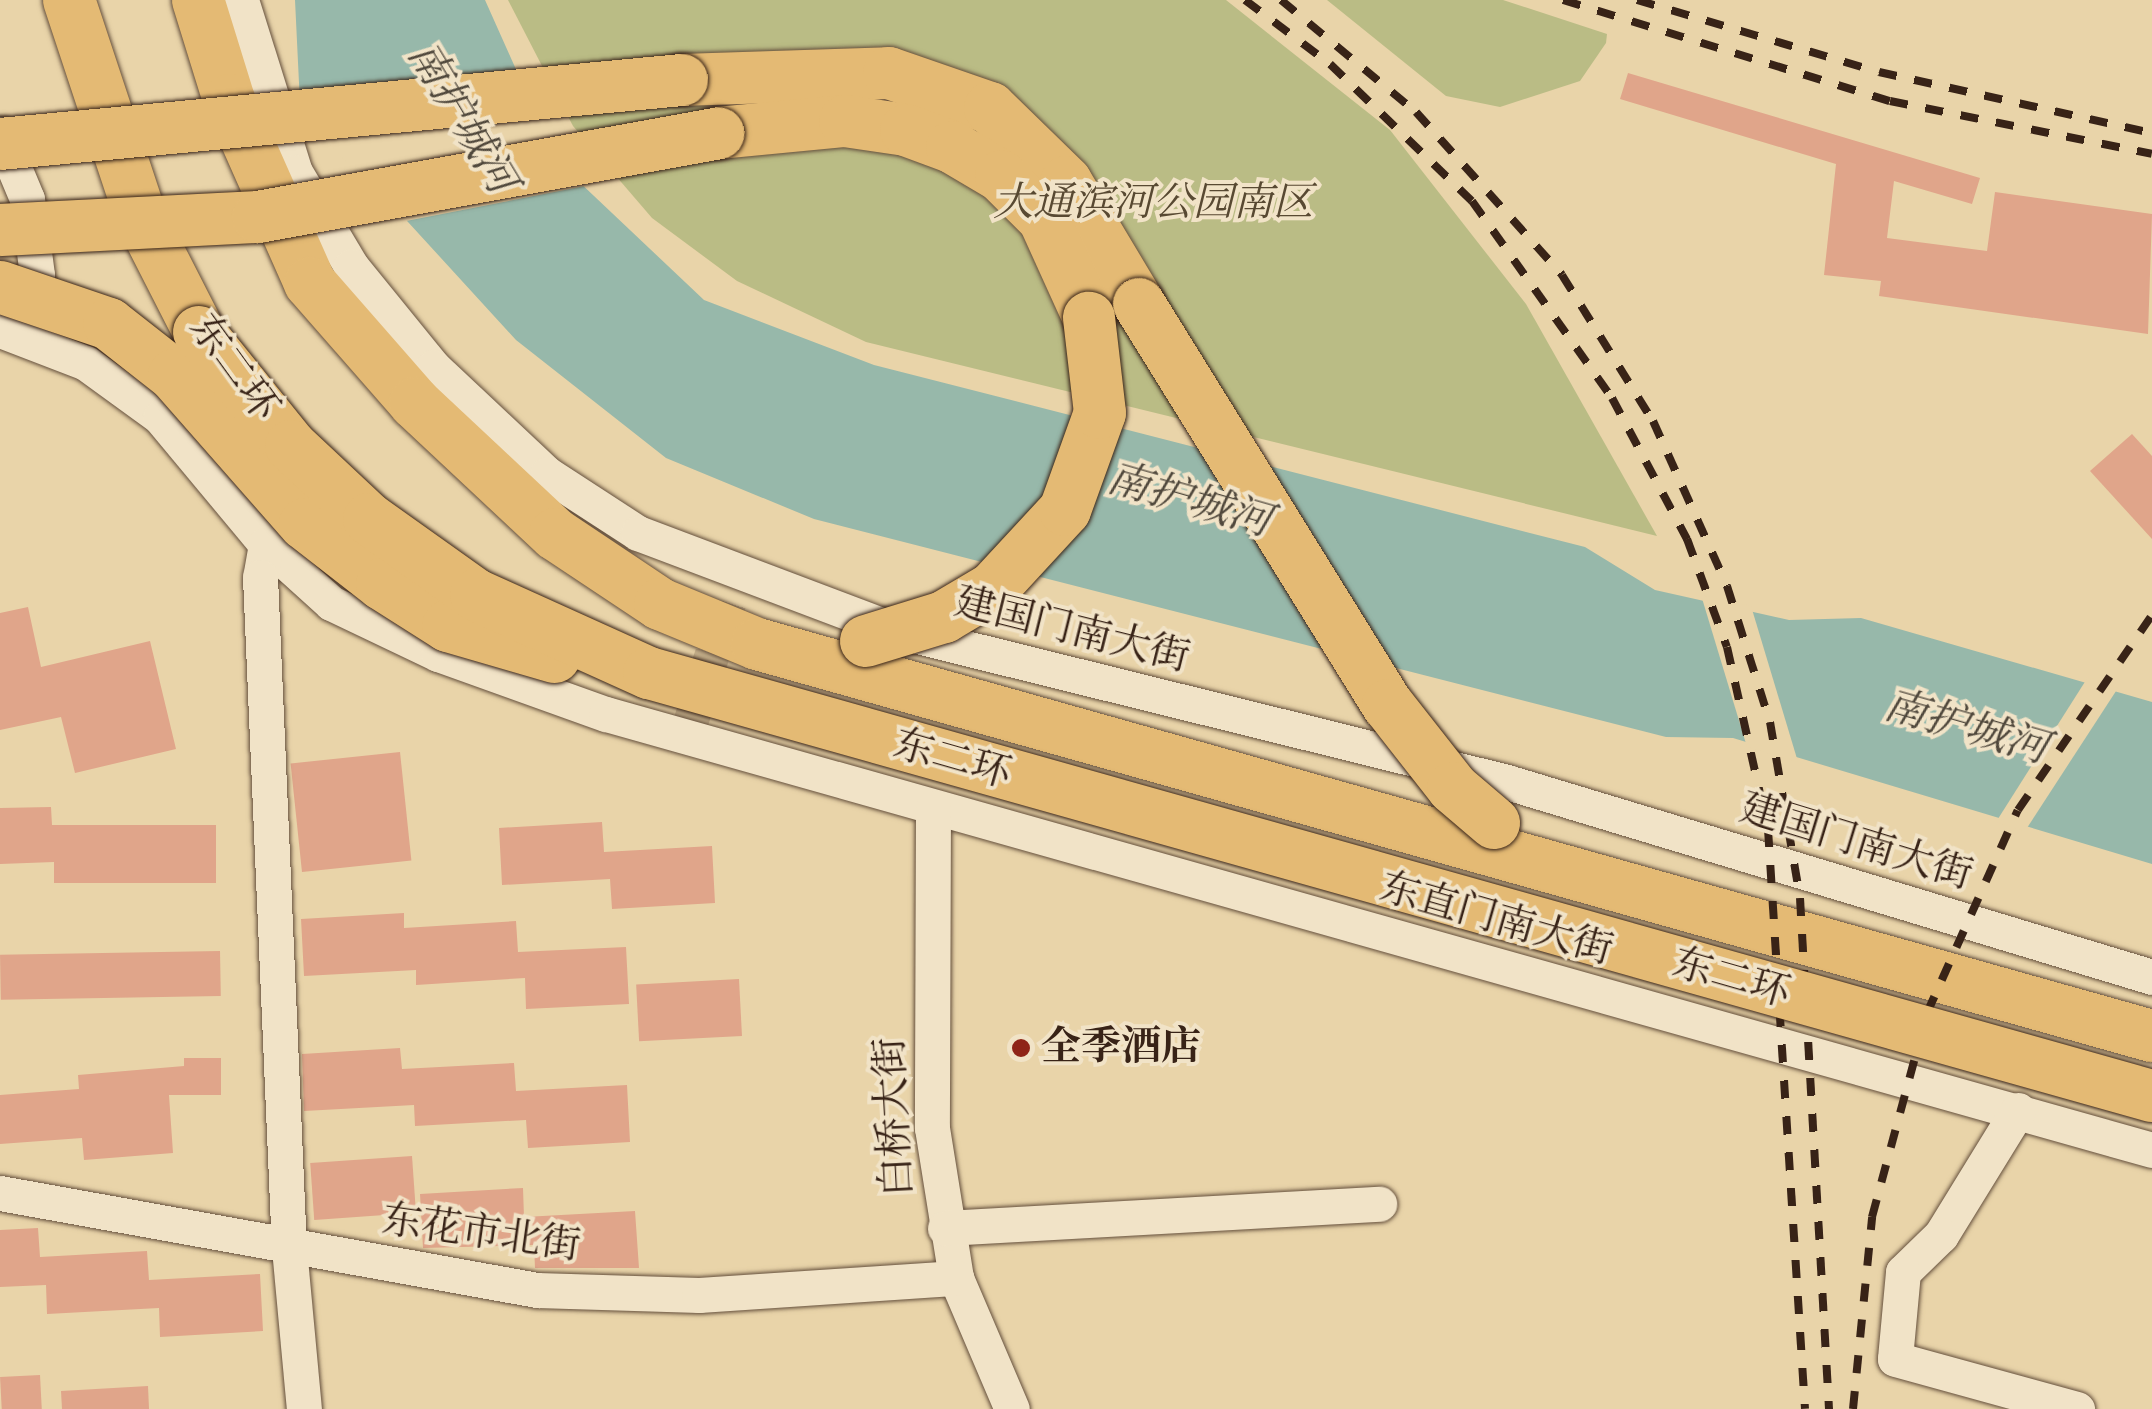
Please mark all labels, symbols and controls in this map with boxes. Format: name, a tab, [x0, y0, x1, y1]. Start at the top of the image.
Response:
water label: 南护城河	[396, 33, 526, 203]
park label: 大通滨河公园南区	[993, 180, 1313, 228]
street label: 东二环	[178, 305, 288, 431]
water label: 南护城河	[1101, 454, 1277, 548]
street label: 建国门南大街	[950, 579, 1194, 683]
water label: 南护城河	[1878, 681, 2054, 775]
street label: 东二环	[888, 720, 1016, 800]
street label: 建国门南大街	[1734, 785, 1978, 901]
street label: 东直门南大街	[1374, 864, 1618, 976]
street label: 东二环	[1667, 939, 1795, 1019]
place label: 全季酒店	[1041, 1024, 1201, 1072]
street label: 白桥大街	[867, 1036, 923, 1198]
marker: 全季酒店	[1010, 1037, 1032, 1059]
street label: 东花市北街	[379, 1196, 583, 1272]

